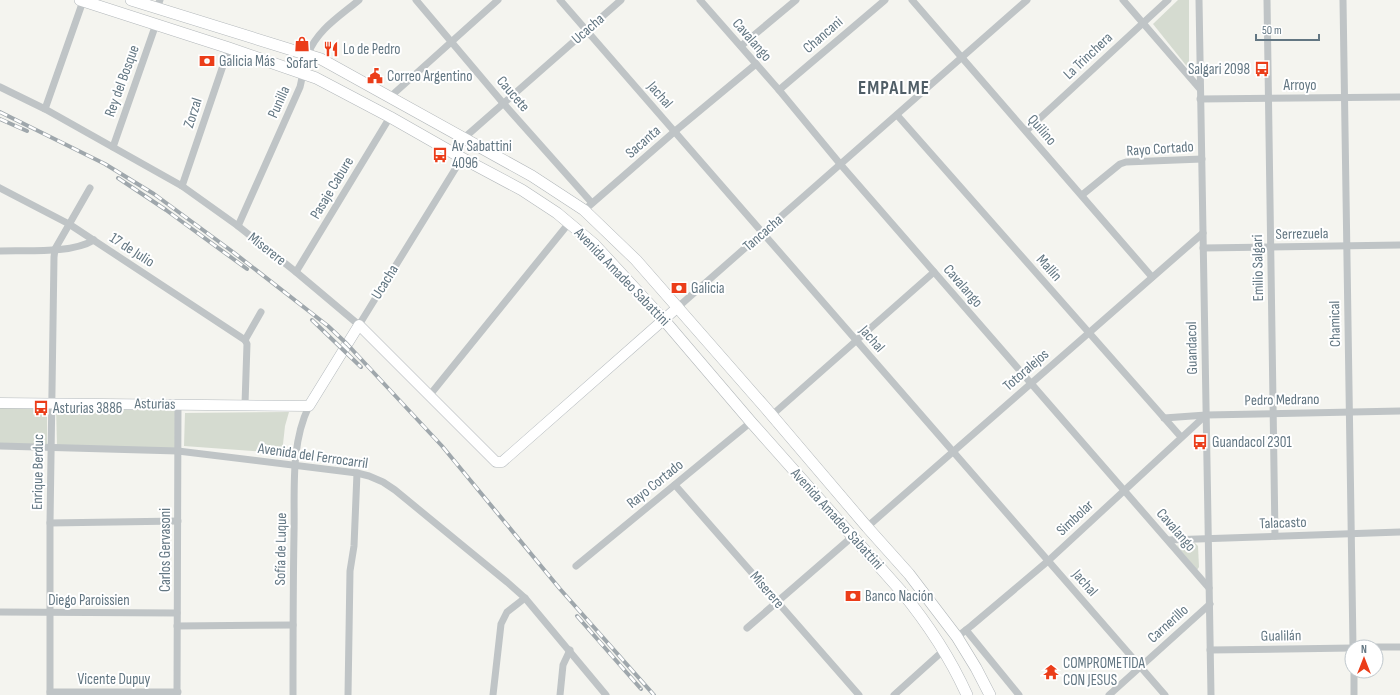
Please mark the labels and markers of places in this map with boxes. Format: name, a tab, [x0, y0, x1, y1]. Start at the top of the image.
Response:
shop icon: Sofart	[293, 35, 311, 53]
restaurant icon: Lo de Pedro	[322, 40, 340, 58]
place label: Lo de Pedro	[343, 40, 401, 59]
bank icon: Galicia Más	[198, 52, 216, 70]
place label: Galicia Más	[219, 52, 275, 71]
place label: Sofart	[286, 54, 318, 73]
place label: Salgari 2098	[1188, 60, 1250, 79]
bus stop icon: Salgari 2098	[1253, 60, 1271, 78]
public building icon: Correo Argentino	[366, 67, 384, 85]
place label: Correo Argentino	[387, 67, 472, 86]
place label: Av Sabattini 4096	[451, 137, 512, 173]
bus stop icon: Av Sabattini 4096	[431, 146, 449, 164]
bank icon: Galicia	[670, 279, 688, 297]
place label: Galicia	[691, 279, 725, 298]
bus stop icon: Asturias 3886	[32, 399, 50, 417]
place label: Asturias 3886	[52, 399, 122, 418]
bus stop icon: Guandacol 2301	[1191, 433, 1209, 451]
place label: Guandacol 2301	[1212, 433, 1293, 452]
bank icon: Banco Nación	[844, 587, 862, 605]
place label: Banco Nación	[865, 587, 933, 606]
place label: COMPROMETIDA CON JESUS	[1063, 654, 1145, 690]
temple icon: COMPROMETIDA CON JESUS	[1042, 663, 1060, 681]

